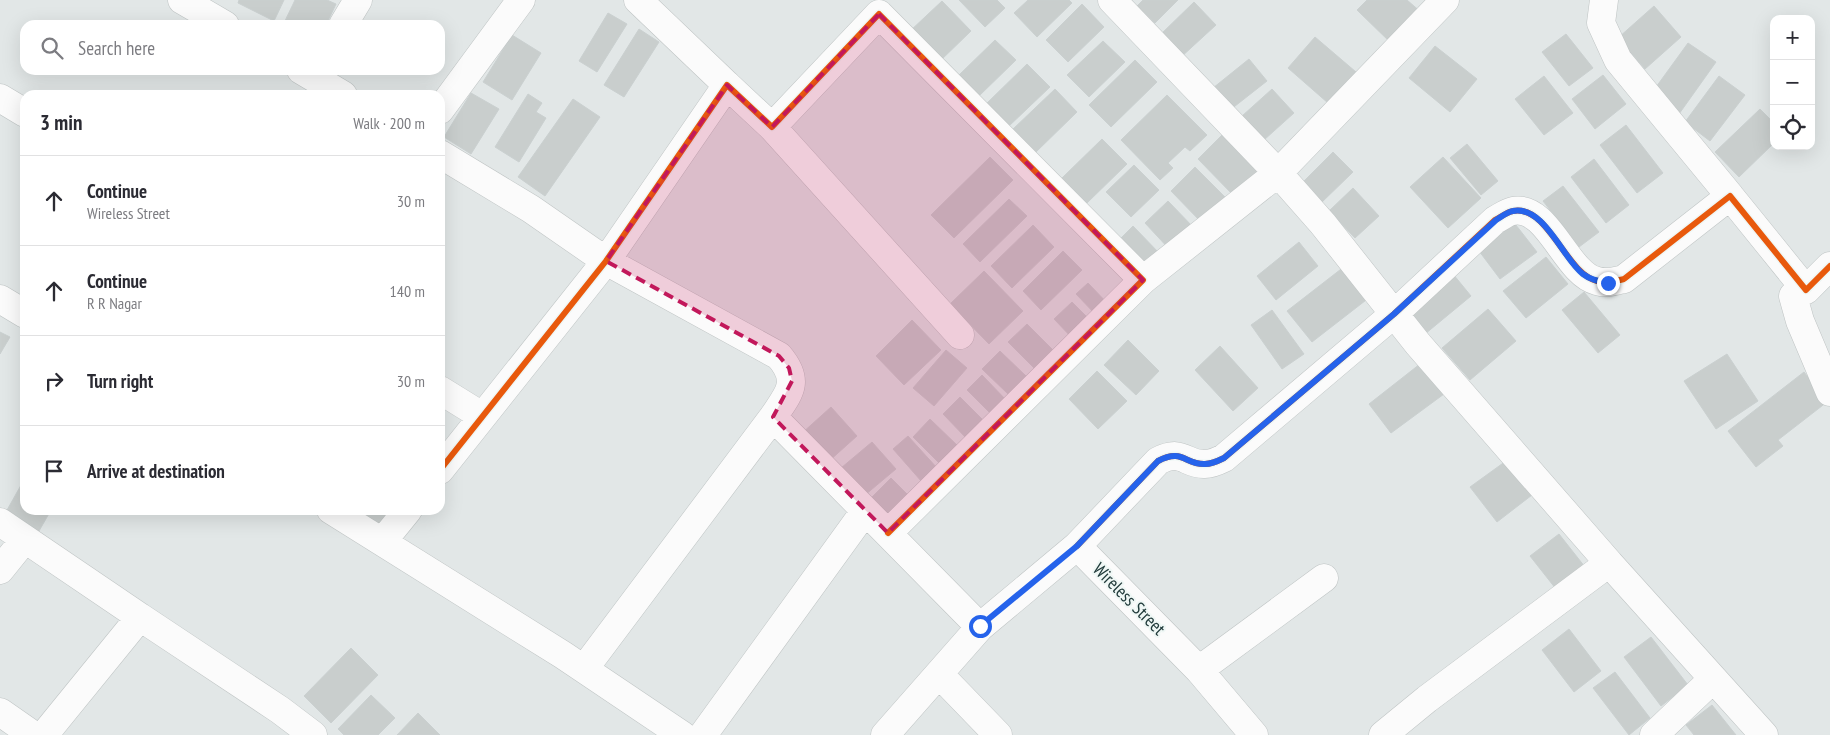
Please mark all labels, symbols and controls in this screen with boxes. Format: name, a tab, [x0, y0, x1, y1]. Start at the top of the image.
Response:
map controls	[1770, 15, 1815, 150]
button: +	[1770, 15, 1815, 60]
search box	[20, 20, 445, 75]
icon: search	[38, 34, 66, 62]
text: Search here	[78, 36, 155, 60]
button: −	[1770, 60, 1815, 105]
button: locate	[1770, 105, 1815, 150]
text: 3 min	[40, 109, 82, 136]
text: Walk · 200 m	[353, 113, 425, 133]
text: Continue	[87, 179, 147, 203]
icon: ahead	[40, 187, 68, 215]
text: 30 m	[397, 191, 425, 211]
text: Wireless Street	[87, 203, 170, 223]
text: Continue	[87, 269, 147, 293]
route end	[1597, 272, 1620, 295]
icon: ahead	[40, 277, 68, 305]
text: 140 m	[390, 281, 425, 301]
text: R R Nagar	[87, 293, 142, 313]
icon: right	[40, 367, 68, 395]
text: Turn right	[87, 369, 153, 393]
text: 30 m	[397, 371, 425, 391]
icon: arrive	[40, 457, 68, 485]
text: Arrive at destination	[87, 459, 225, 483]
street label: Wireless Street	[1088, 558, 1170, 640]
route start	[969, 615, 992, 638]

